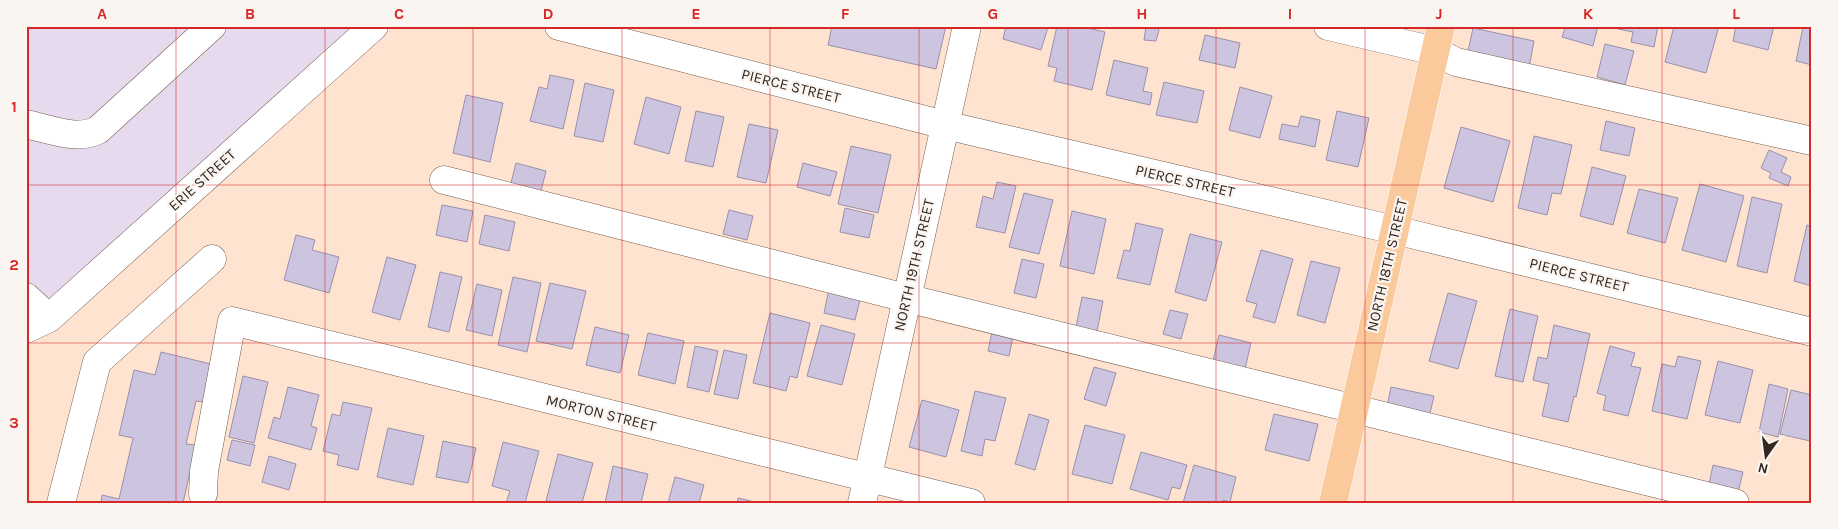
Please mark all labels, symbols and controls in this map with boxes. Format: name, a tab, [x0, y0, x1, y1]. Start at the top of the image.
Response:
text: A	[97, 4, 107, 23]
text: B	[245, 4, 255, 23]
text: C	[394, 4, 404, 23]
text: D	[543, 4, 554, 23]
text: E	[691, 4, 701, 23]
text: F	[841, 4, 850, 23]
text: G	[988, 4, 998, 23]
text: H	[1136, 4, 1148, 23]
text: I	[1288, 4, 1292, 23]
text: J	[1435, 4, 1443, 23]
text: K	[1583, 4, 1594, 23]
text: L	[1732, 4, 1740, 23]
street label: PIERCE STREET	[740, 65, 843, 107]
text: 1	[11, 97, 17, 116]
street label: ERIE STREET	[165, 145, 240, 215]
street label: PIERCE STREET	[1134, 161, 1237, 201]
street label: NORTH 18TH STREET	[1363, 196, 1411, 333]
street label: NORTH 19TH STREET	[890, 197, 938, 333]
street label: PIERCE STREET	[1528, 254, 1631, 296]
text: 2	[9, 255, 19, 274]
street label: MORTON STREET	[544, 391, 658, 435]
text: 3	[9, 413, 19, 432]
north arrow	[1740, 432, 1790, 482]
text: N	[1756, 459, 1770, 478]

